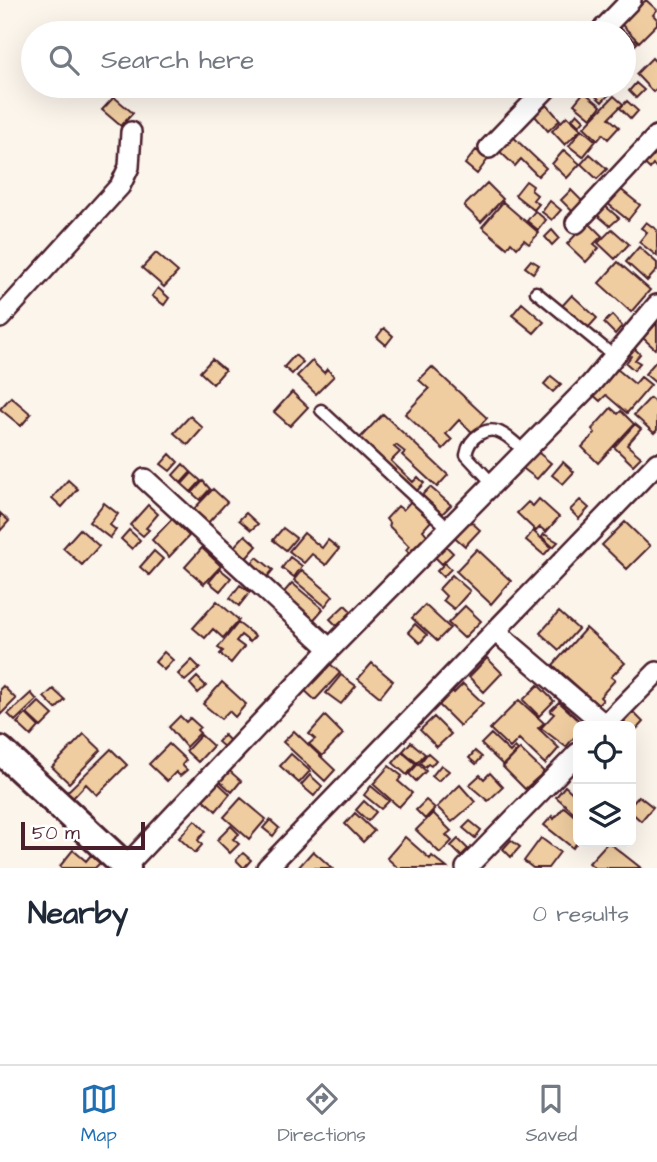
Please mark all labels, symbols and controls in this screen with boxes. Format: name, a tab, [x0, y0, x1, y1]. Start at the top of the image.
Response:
search box	[21, 21, 636, 98]
icon: search	[45, 41, 83, 79]
text: Search here	[101, 42, 254, 78]
map controls	[573, 721, 636, 847]
button: locate	[573, 721, 636, 784]
button: layers	[573, 784, 636, 847]
scale bar	[21, 819, 145, 851]
text: 50 m	[32, 820, 80, 847]
text: Nearby	[28, 893, 128, 935]
text: 0 results	[532, 898, 629, 930]
tab: Map	[80, 1080, 118, 1149]
tab: Directions	[277, 1080, 366, 1149]
tab: Saved	[525, 1080, 577, 1149]

